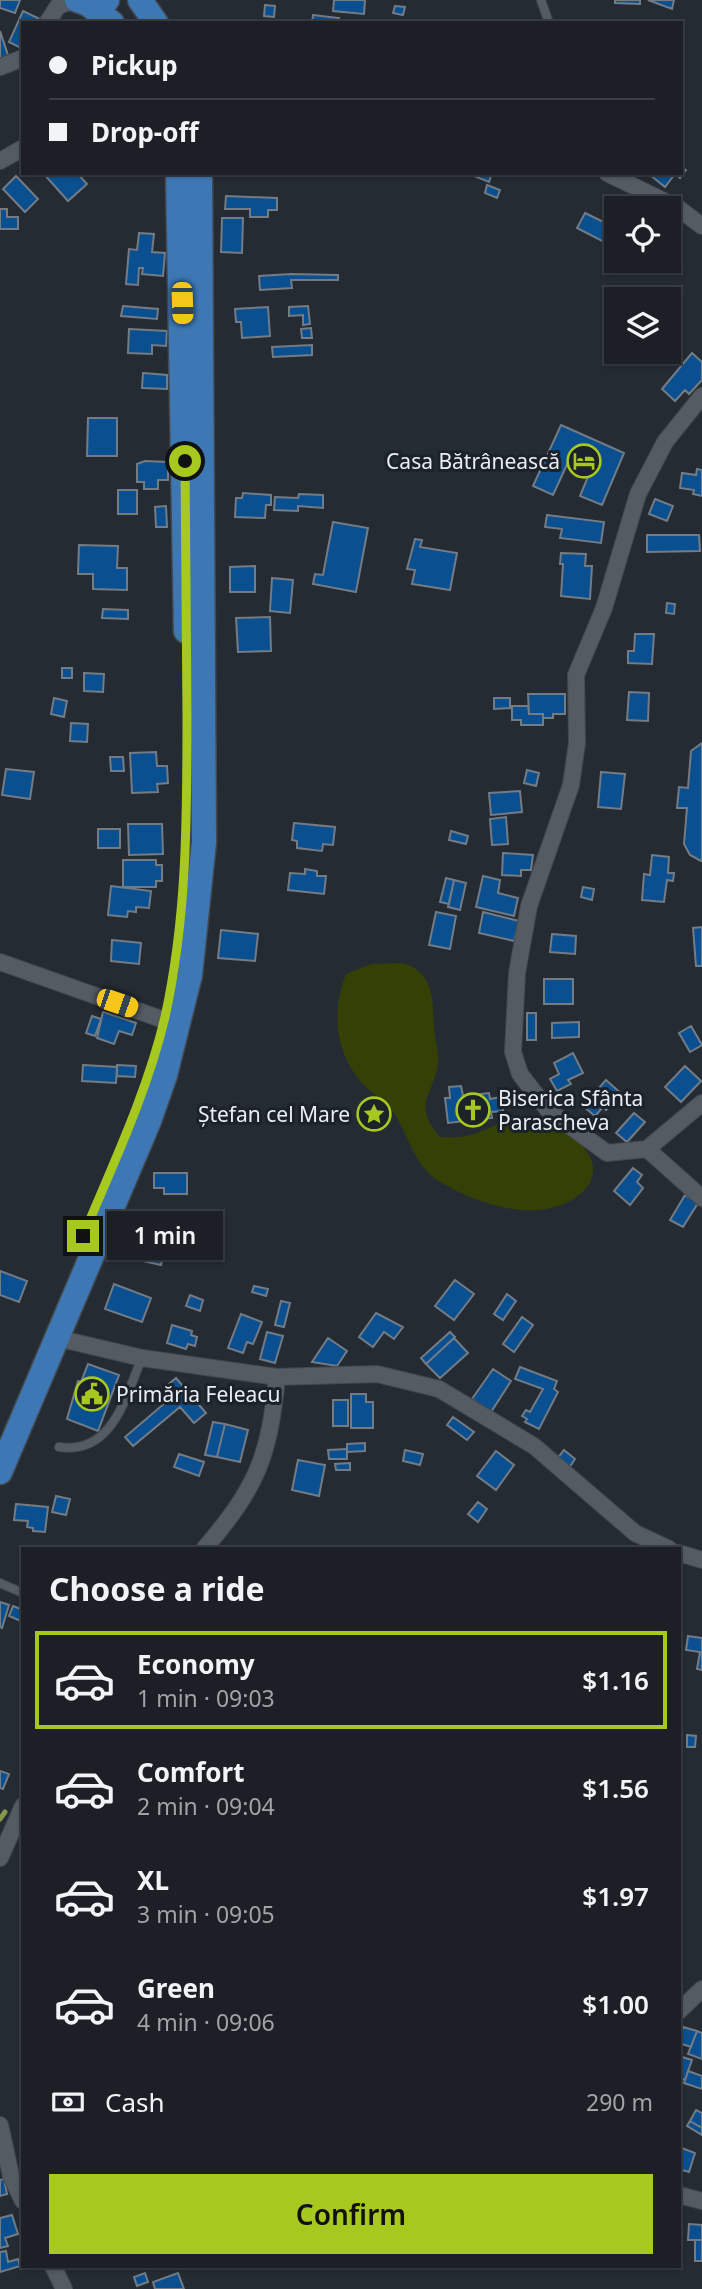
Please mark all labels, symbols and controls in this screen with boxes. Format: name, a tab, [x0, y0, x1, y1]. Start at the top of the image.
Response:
text: Pickup	[91, 47, 178, 83]
text: Drop-off	[91, 114, 198, 150]
map controls	[604, 196, 681, 364]
button: locate	[604, 196, 681, 273]
car	[171, 282, 194, 324]
button: layers	[604, 287, 681, 364]
hotel icon: Casa Bătrânească	[565, 442, 603, 480]
route start	[169, 445, 201, 477]
place label: Casa Bătrânească	[386, 447, 560, 475]
car	[94, 986, 141, 1020]
place label: Biserica Sfânta Parascheva	[498, 1084, 643, 1136]
church icon: Biserica Sfânta Parascheva	[454, 1091, 492, 1129]
place icon: Ștefan cel Mare	[355, 1095, 393, 1133]
place label: Ștefan cel Mare	[198, 1100, 350, 1128]
callout: 1 min	[108, 1212, 223, 1260]
text: 1 min	[134, 1219, 196, 1251]
route end	[67, 1220, 99, 1252]
public building icon: Primăria Feleacu	[73, 1375, 111, 1413]
place label: Primăria Feleacu	[116, 1380, 280, 1408]
text: Choose a ride	[49, 1567, 265, 1610]
text: Economy	[137, 1646, 255, 1682]
icon: car	[53, 1649, 116, 1712]
text: $1.16	[582, 1662, 649, 1698]
text: 1 min · 09:03	[137, 1682, 275, 1714]
text: Comfort	[137, 1754, 245, 1790]
icon: car	[53, 1757, 116, 1820]
text: $1.56	[582, 1770, 649, 1806]
text: 2 min · 09:04	[137, 1790, 275, 1822]
text: XL	[137, 1862, 169, 1898]
icon: car	[53, 1865, 116, 1928]
text: $1.97	[582, 1878, 649, 1914]
text: 3 min · 09:05	[137, 1898, 275, 1930]
text: Green	[137, 1970, 215, 2006]
icon: car	[53, 1973, 116, 2036]
text: $1.00	[582, 1986, 649, 2022]
text: 4 min · 09:06	[137, 2006, 275, 2038]
icon: cash	[49, 2083, 87, 2121]
text: Cash	[105, 2084, 165, 2120]
text: 290 m	[586, 2086, 653, 2118]
button: Confirm	[49, 2174, 653, 2254]

